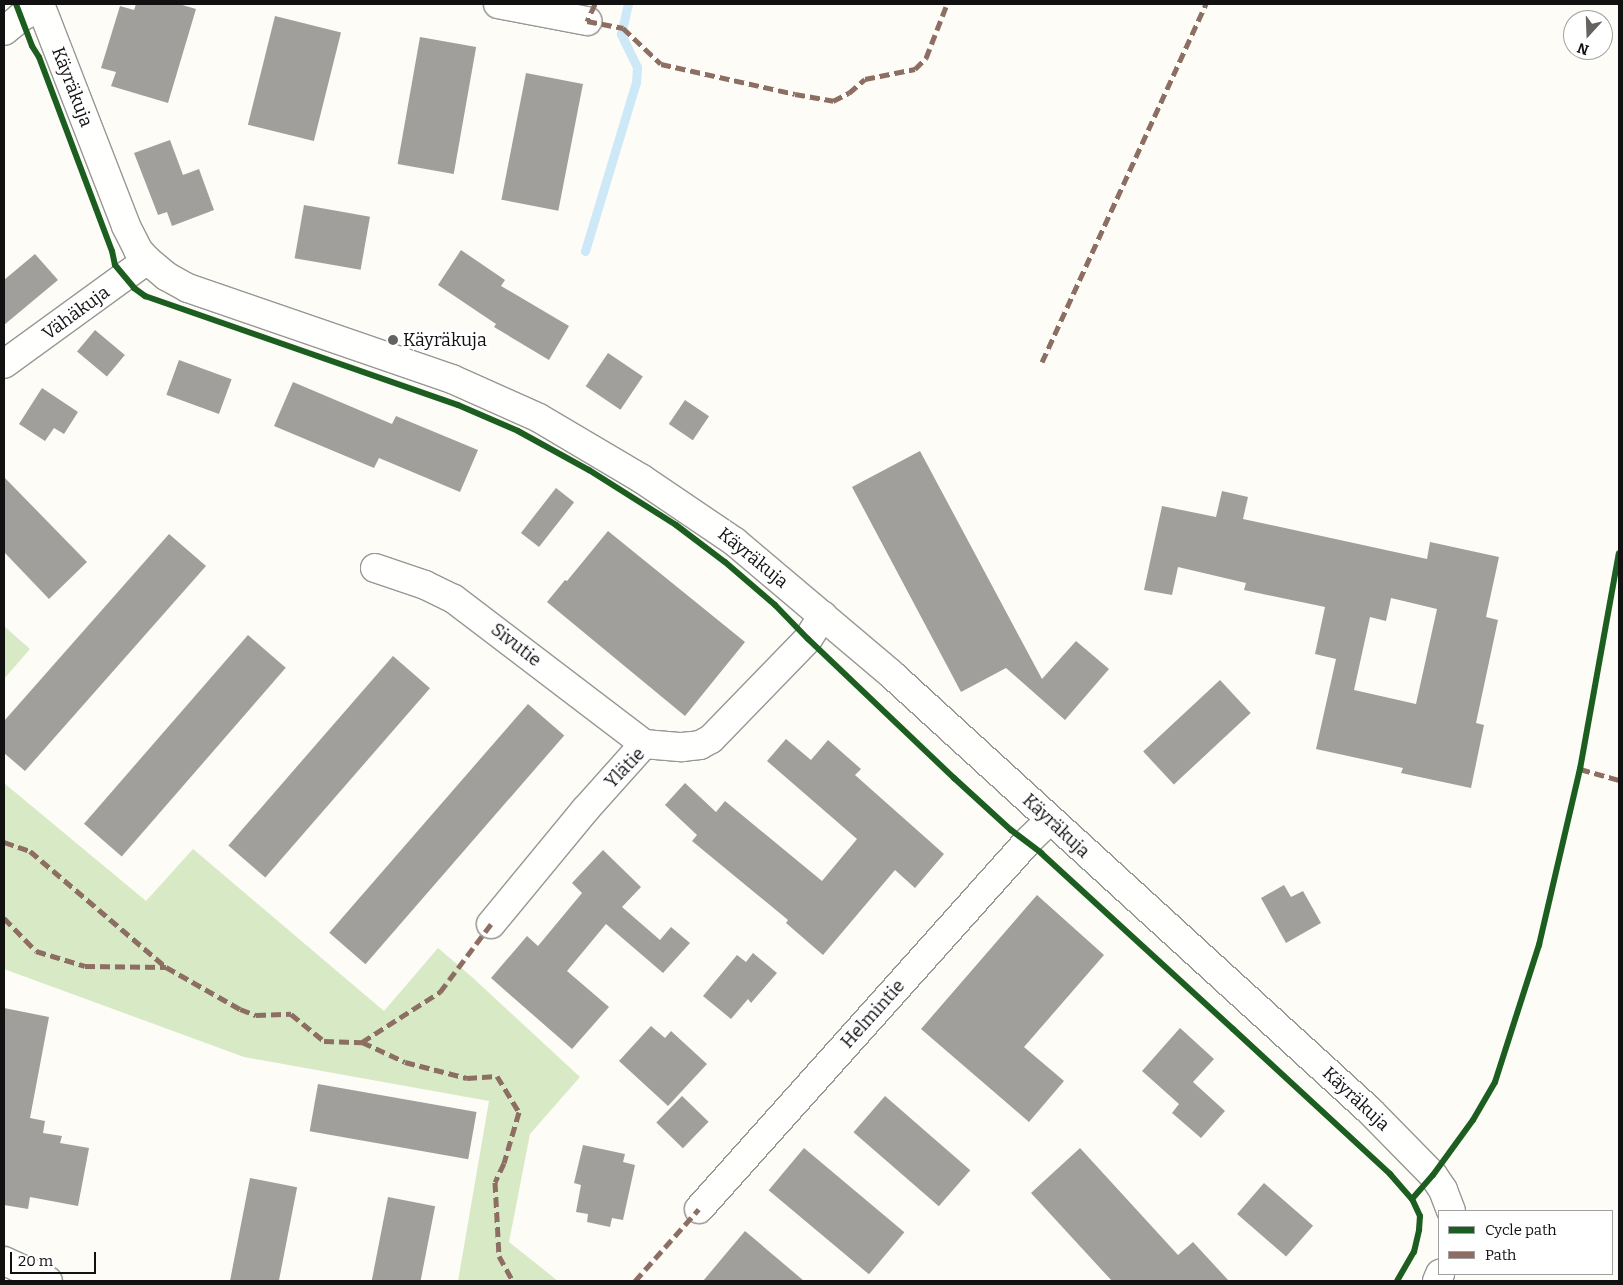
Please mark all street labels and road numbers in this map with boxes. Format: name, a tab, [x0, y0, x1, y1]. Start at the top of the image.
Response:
street label: Käyräkuja	[47, 44, 97, 130]
street label: Vähäkuja	[38, 281, 114, 345]
street label: Käyräkuja	[714, 523, 792, 593]
street label: Sivutie	[487, 619, 545, 671]
street label: Ylätie	[601, 743, 649, 793]
street label: Käyräkuja	[1018, 790, 1094, 862]
street label: Helmintie	[837, 975, 909, 1053]
street label: Käyräkuja	[1318, 1063, 1394, 1135]

